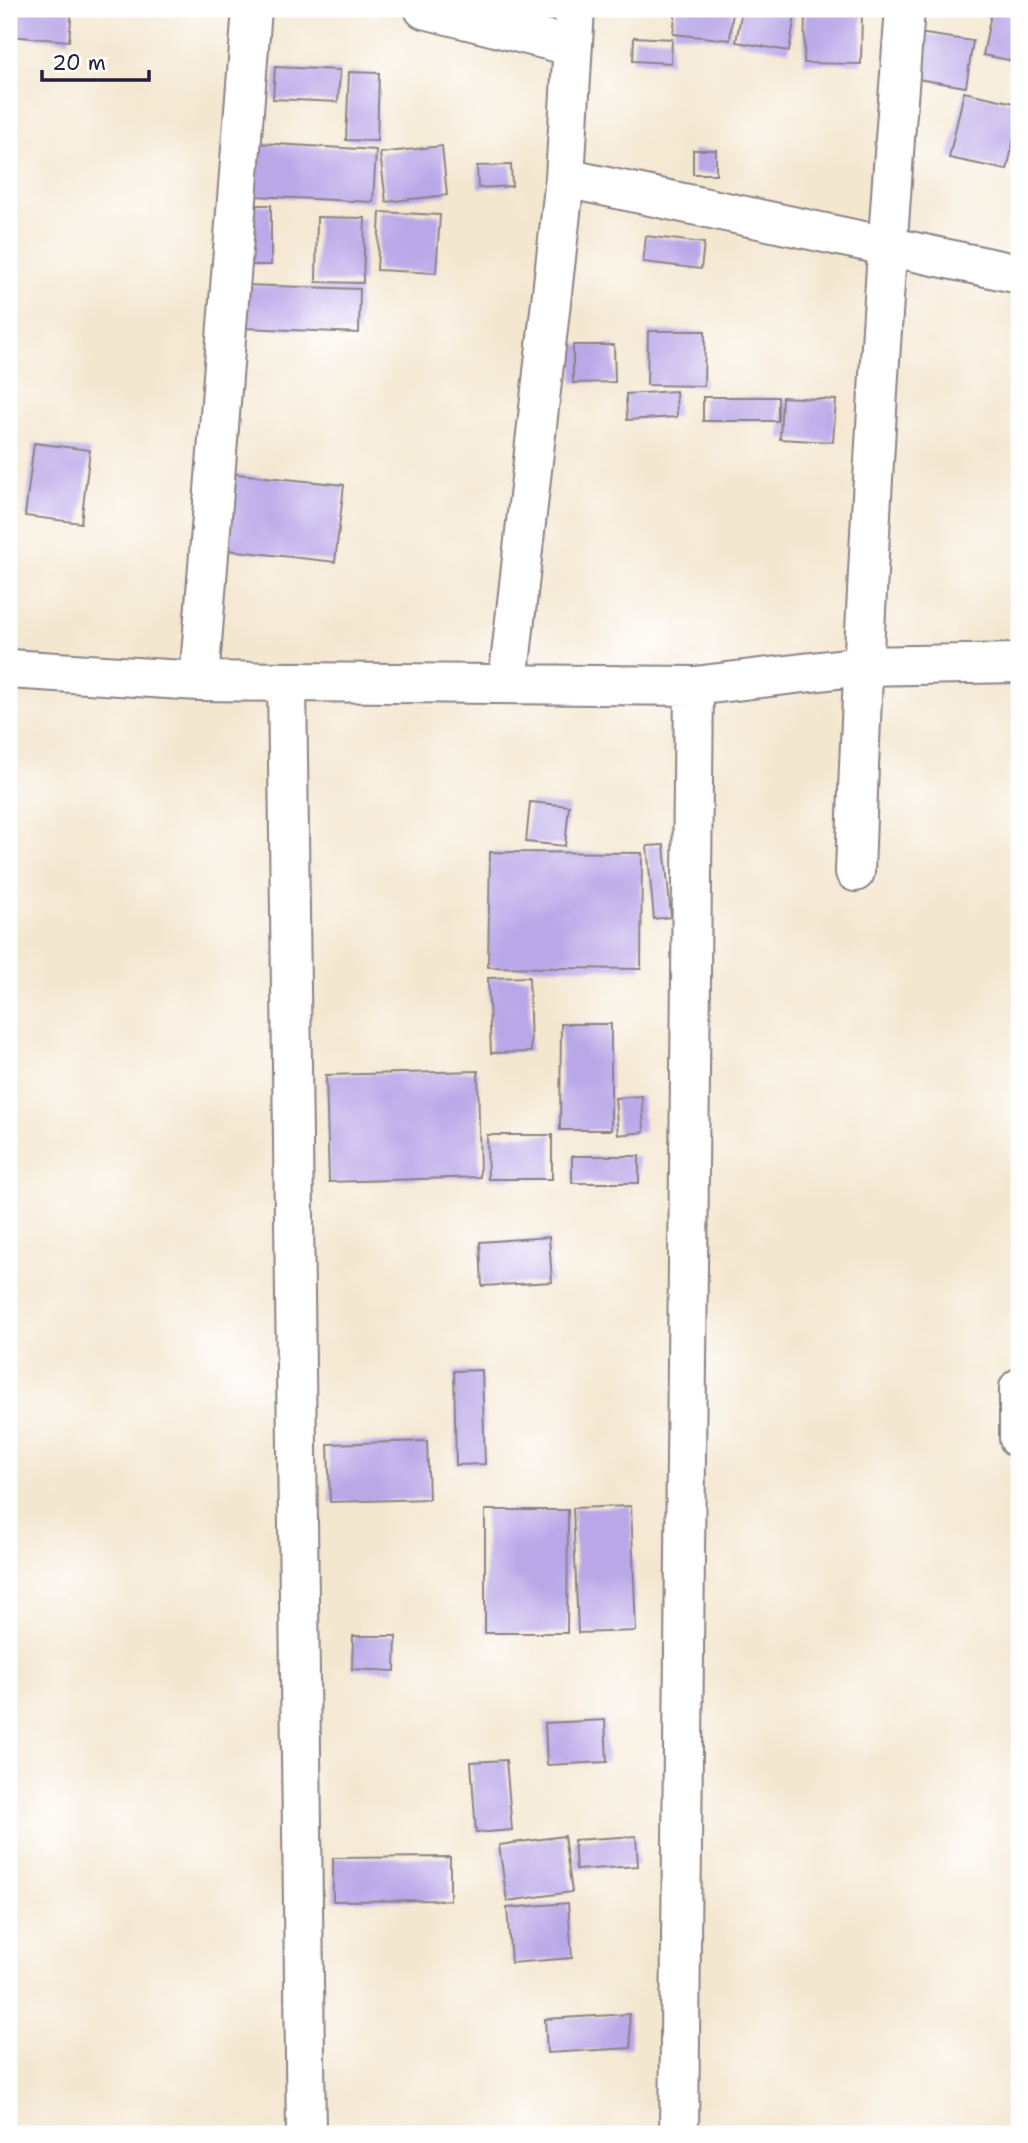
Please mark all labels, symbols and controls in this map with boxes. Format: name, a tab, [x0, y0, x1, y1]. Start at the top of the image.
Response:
scale bar	[42, 38, 149, 82]
text: 20 m	[52, 49, 106, 77]

